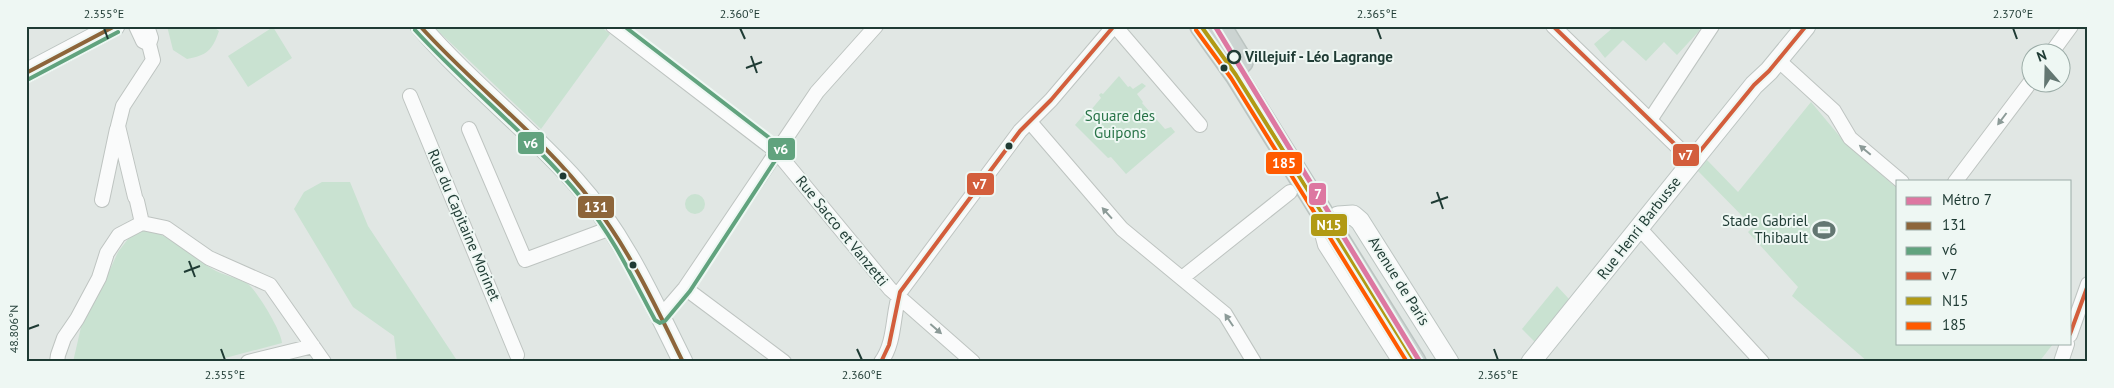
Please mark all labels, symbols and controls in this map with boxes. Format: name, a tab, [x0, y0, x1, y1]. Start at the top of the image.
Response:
text: 2.355°E	[84, 6, 124, 21]
text: 2.360°E	[720, 6, 760, 21]
text: 2.365°E	[1357, 6, 1397, 21]
text: 2.370°E	[1993, 6, 2033, 21]
north arrow	[2022, 42, 2072, 92]
text: N	[2034, 46, 2049, 66]
place label: Villejuif - Léo Lagrange	[1244, 47, 1393, 66]
marker: Villejuif - Léo Lagrange	[1227, 50, 1241, 64]
unlabelled marker	[1219, 63, 1229, 73]
park label: Square des Guipons	[1085, 106, 1155, 142]
one-way arrow	[1997, 112, 2008, 125]
line badge: v6	[517, 131, 545, 155]
text: v6	[523, 134, 538, 152]
line badge: v6	[767, 137, 796, 161]
text: v6	[773, 140, 788, 158]
unlabelled marker	[1004, 141, 1014, 151]
line badge: v7	[1672, 143, 1700, 167]
one-way arrow	[1858, 145, 1871, 156]
street label: Rue du Capitaine Morinet	[424, 146, 505, 303]
text: v7	[1678, 146, 1693, 164]
line badge: 185	[1265, 151, 1303, 175]
text: 185	[1272, 154, 1296, 172]
unlabelled marker	[558, 171, 568, 181]
street label: Rue Sacco et Vanzetti	[792, 172, 893, 290]
line badge: v7	[966, 172, 995, 196]
street label: Rue Henri Barbusse	[1593, 172, 1685, 283]
text: v7	[972, 175, 987, 193]
legend	[1896, 180, 2072, 346]
line badge: 7	[1308, 182, 1327, 206]
text: 7	[1314, 185, 1322, 203]
text: Métro 7	[1942, 190, 1992, 209]
line badge: 131	[577, 195, 615, 219]
text: 131	[584, 198, 608, 216]
one-way arrow	[1101, 208, 1113, 220]
place label: Stade Gabriel Thibault	[1722, 211, 1809, 247]
line badge: N15	[1310, 213, 1348, 237]
text: 131	[1942, 215, 1967, 234]
text: N15	[1316, 216, 1342, 234]
sports icon: Stade Gabriel Thibault	[1811, 217, 1837, 243]
street label: Avenue de Paris	[1365, 233, 1434, 329]
text: v6	[1942, 240, 1957, 259]
unlabelled marker	[628, 260, 638, 270]
text: v7	[1942, 265, 1957, 284]
text: N15	[1942, 291, 1968, 310]
text: 48.806°N	[6, 305, 21, 353]
one-way arrow	[1224, 314, 1233, 327]
text: 185	[1942, 315, 1967, 334]
one-way arrow	[929, 323, 941, 335]
text: 2.355°E	[205, 367, 245, 382]
text: 2.360°E	[842, 367, 882, 382]
text: 2.365°E	[1478, 367, 1518, 382]

